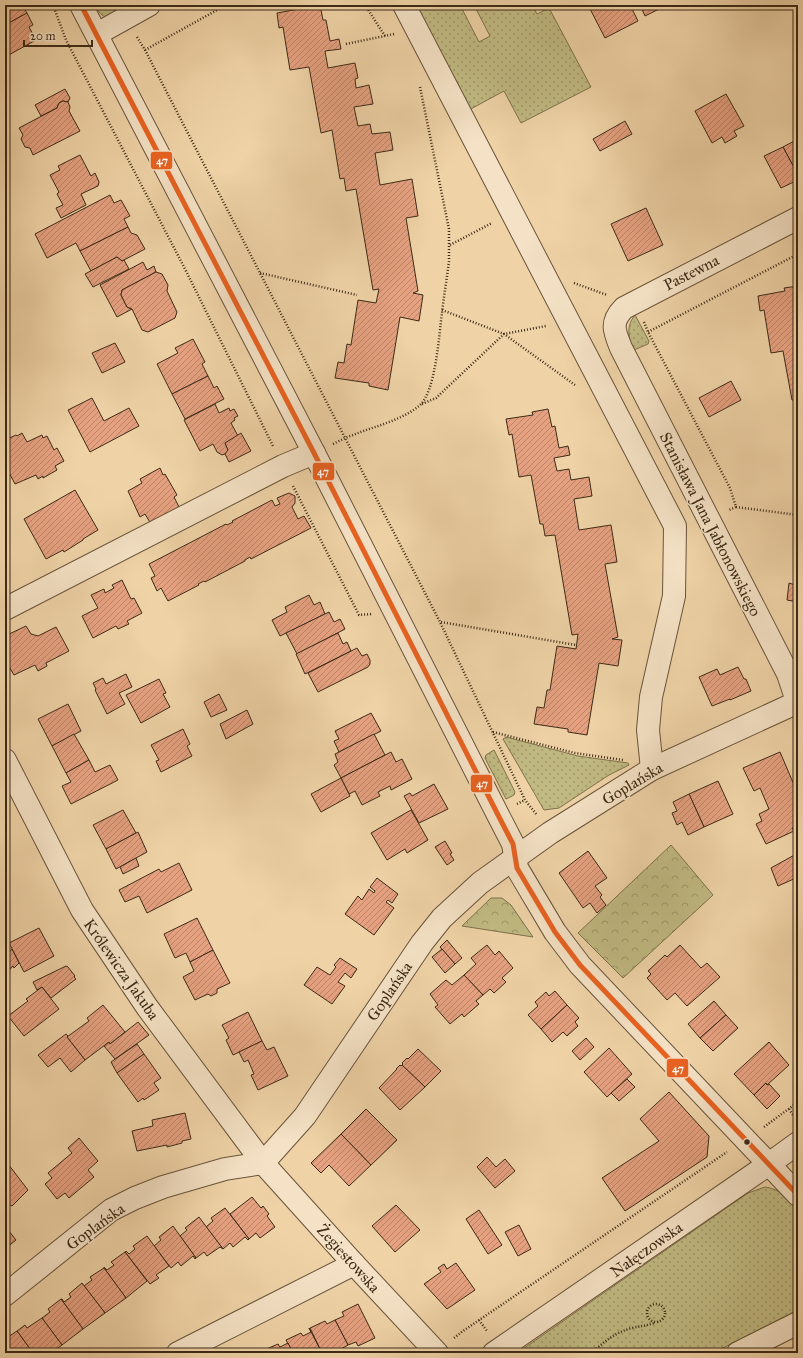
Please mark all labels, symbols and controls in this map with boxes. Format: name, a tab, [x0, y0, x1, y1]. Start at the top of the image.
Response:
scale bar	[24, 22, 92, 48]
text: 20 m	[30, 29, 56, 43]
line badge: 47	[150, 151, 173, 170]
text: 47	[156, 154, 168, 168]
street label: Pastewna	[660, 250, 722, 294]
street label: Stanisława Jana Jabłonowskiego	[655, 429, 765, 620]
line badge: 47	[312, 462, 335, 481]
text: 47	[317, 465, 329, 479]
street label: Goplańska	[598, 758, 666, 809]
line badge: 47	[470, 774, 493, 793]
text: 47	[476, 777, 488, 791]
street label: Królewicza Jakuba	[79, 915, 164, 1024]
street label: Goplańska	[363, 958, 416, 1025]
line badge: 47	[666, 1058, 689, 1078]
text: 47	[672, 1062, 684, 1076]
unlabelled marker	[742, 1137, 752, 1147]
street label: Goplańska	[62, 1199, 128, 1254]
street label: Nałęczowska	[607, 1218, 686, 1281]
street label: Żegiestowska	[312, 1220, 385, 1297]

